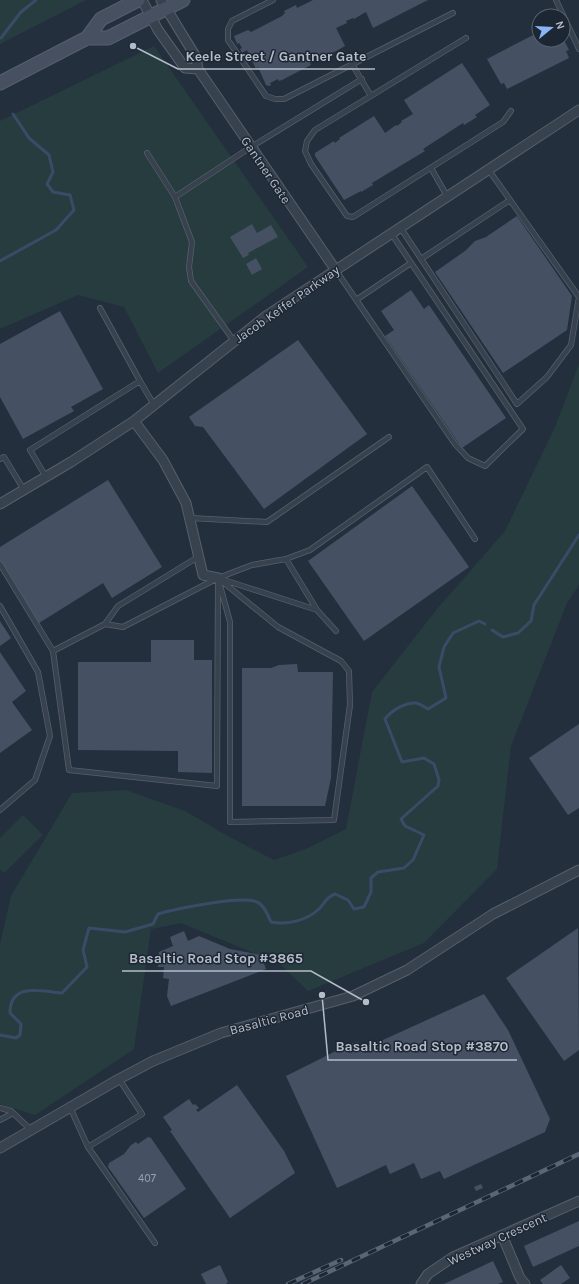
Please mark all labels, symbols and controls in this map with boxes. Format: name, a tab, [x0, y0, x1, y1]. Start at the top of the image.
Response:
north arrow	[531, 8, 571, 48]
text: N	[553, 19, 567, 31]
callout: Keele Street / Gantner Gate	[178, 43, 375, 69]
text: Keele Street / Gantner Gate	[186, 48, 366, 65]
street label: Gantner Gate	[238, 134, 294, 207]
street label: Jacob Keffer Parkway	[232, 262, 342, 346]
callout: Basaltic Road Stop #3865	[122, 945, 311, 971]
text: Basaltic Road Stop #3865	[129, 950, 303, 967]
street label: Basaltic Road	[228, 1002, 310, 1038]
callout: Basaltic Road Stop #3870	[328, 1034, 517, 1060]
text: Basaltic Road Stop #3870	[336, 1038, 509, 1055]
house number: 407	[138, 1172, 156, 1185]
street label: Westway Crescent	[445, 1209, 549, 1269]

